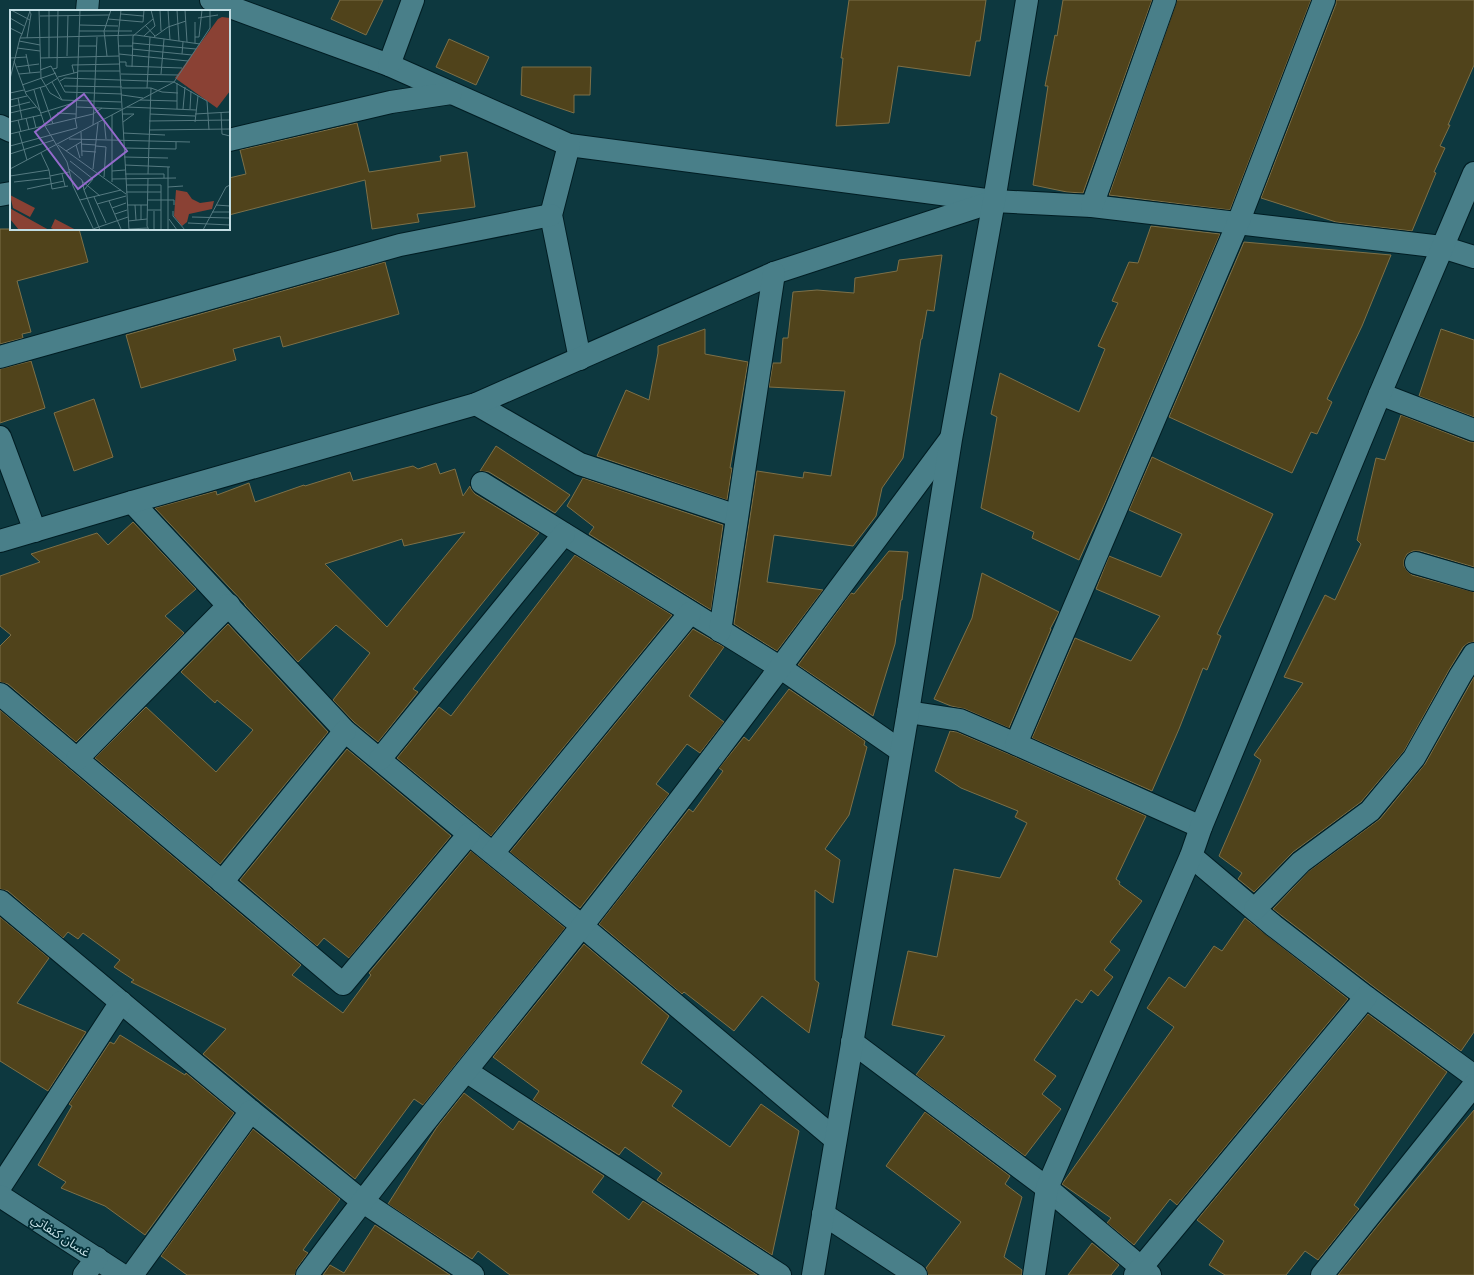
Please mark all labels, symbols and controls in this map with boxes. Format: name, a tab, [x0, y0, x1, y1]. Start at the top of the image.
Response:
inset map	[10, 10, 230, 230]
street label: غسان كنفاتي	[27, 1210, 94, 1263]

